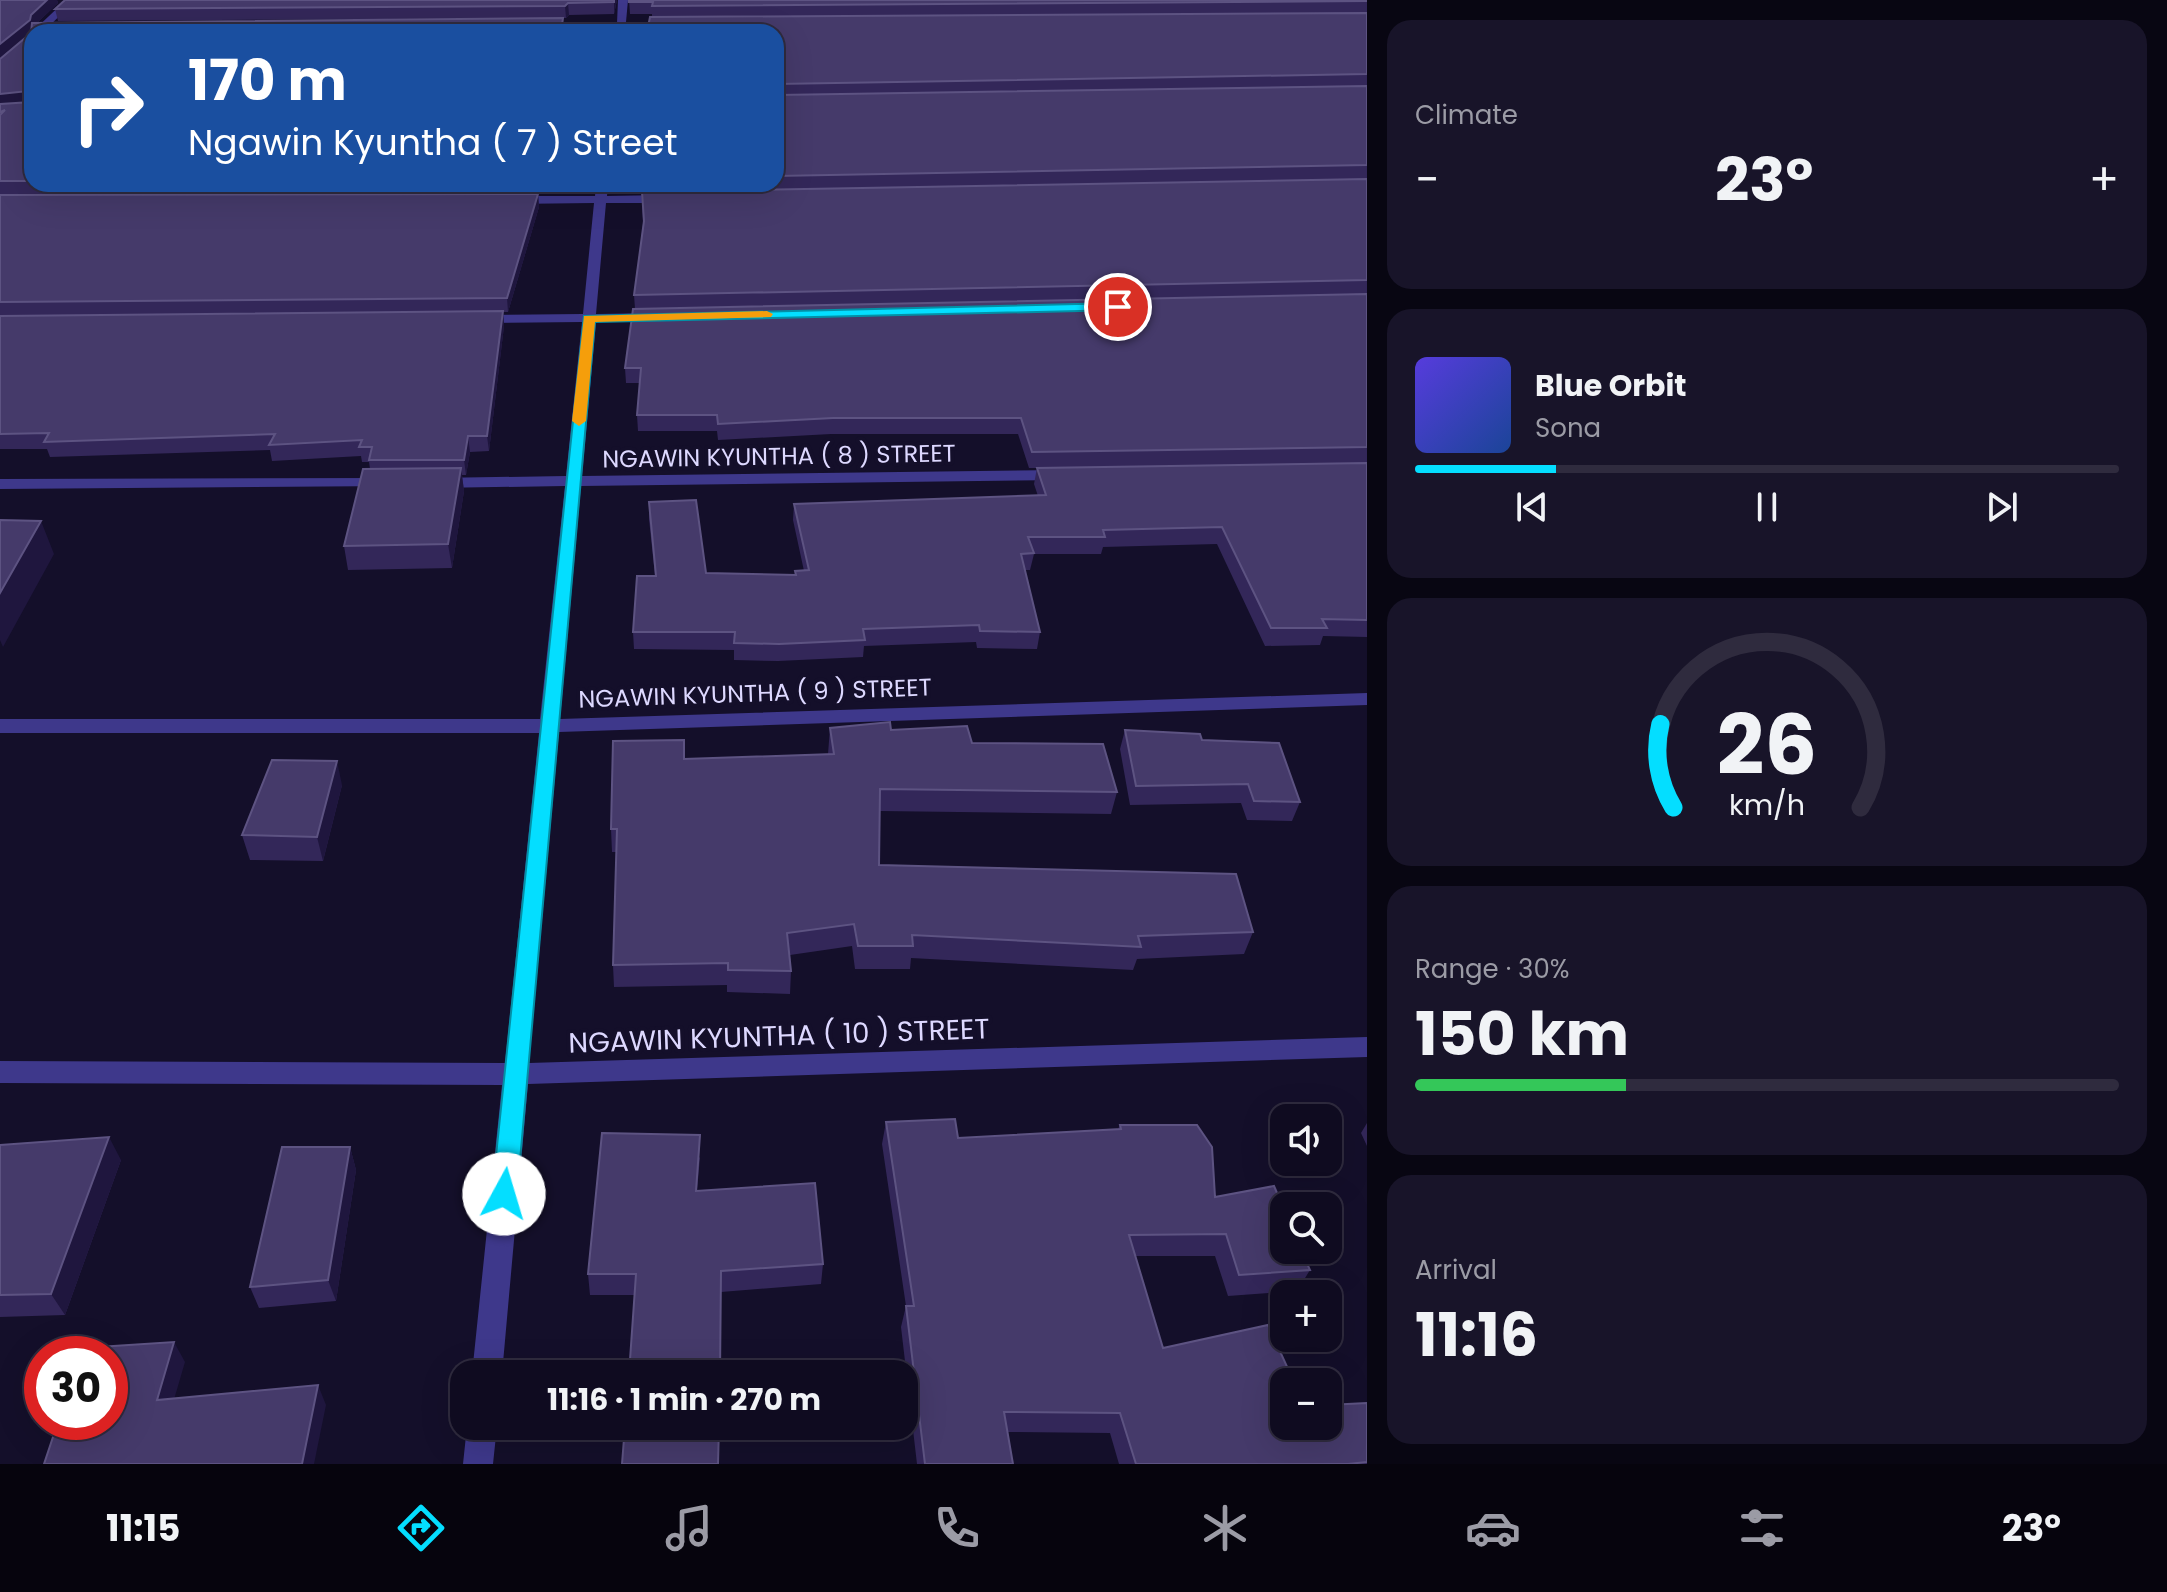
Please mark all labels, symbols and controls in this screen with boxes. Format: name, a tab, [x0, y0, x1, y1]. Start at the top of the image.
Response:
text: 170 m	[188, 41, 347, 120]
icon: right	[56, 56, 160, 160]
text: Climate	[1415, 97, 1518, 133]
text: Ngawin Kyuntha ( 7 ) Street	[188, 117, 678, 168]
text: 23°	[1715, 138, 1813, 222]
text: −	[1415, 149, 1439, 210]
text: +	[2089, 149, 2119, 210]
pin	[1084, 273, 1152, 341]
icon: arrive	[1096, 285, 1140, 329]
text: Blue Orbit	[1535, 364, 1687, 407]
text: Sona	[1535, 410, 1601, 446]
street label: NGAWIN KYUNTHA ( 8 ) STREET	[602, 436, 956, 476]
icon: previous	[1510, 485, 1554, 529]
icon: pause	[1745, 485, 1789, 529]
icon: next	[1980, 485, 2024, 529]
street label: NGAWIN KYUNTHA ( 9 ) STREET	[578, 670, 932, 716]
text: 26	[1717, 687, 1817, 803]
text: km/h	[1729, 785, 1805, 825]
text: Range · 30%	[1415, 951, 1570, 987]
text: 150 km	[1415, 992, 1629, 1076]
street label: NGAWIN KYUNTHA ( 10 ) STREET	[568, 1009, 990, 1063]
map controls	[1270, 1104, 1342, 1440]
button: sound	[1270, 1104, 1342, 1176]
position arrow	[462, 1152, 546, 1236]
button: search	[1270, 1192, 1342, 1264]
text: Arrival	[1415, 1252, 1497, 1288]
button: +	[1270, 1280, 1342, 1352]
text: 11:16	[1415, 1293, 1538, 1377]
speed limit sign: 30	[24, 1336, 128, 1440]
button: −	[1270, 1368, 1342, 1440]
text: 11:16 · 1 min · 270 m	[547, 1378, 821, 1421]
icon: directions	[393, 1500, 449, 1556]
icon: music	[661, 1500, 717, 1556]
icon: phone	[929, 1500, 985, 1556]
icon: climate	[1197, 1500, 1253, 1556]
icon: car	[1465, 1500, 1521, 1556]
icon: filters	[1734, 1500, 1790, 1556]
text: 11:15	[106, 1503, 180, 1554]
text: 23°	[2002, 1503, 2061, 1554]

